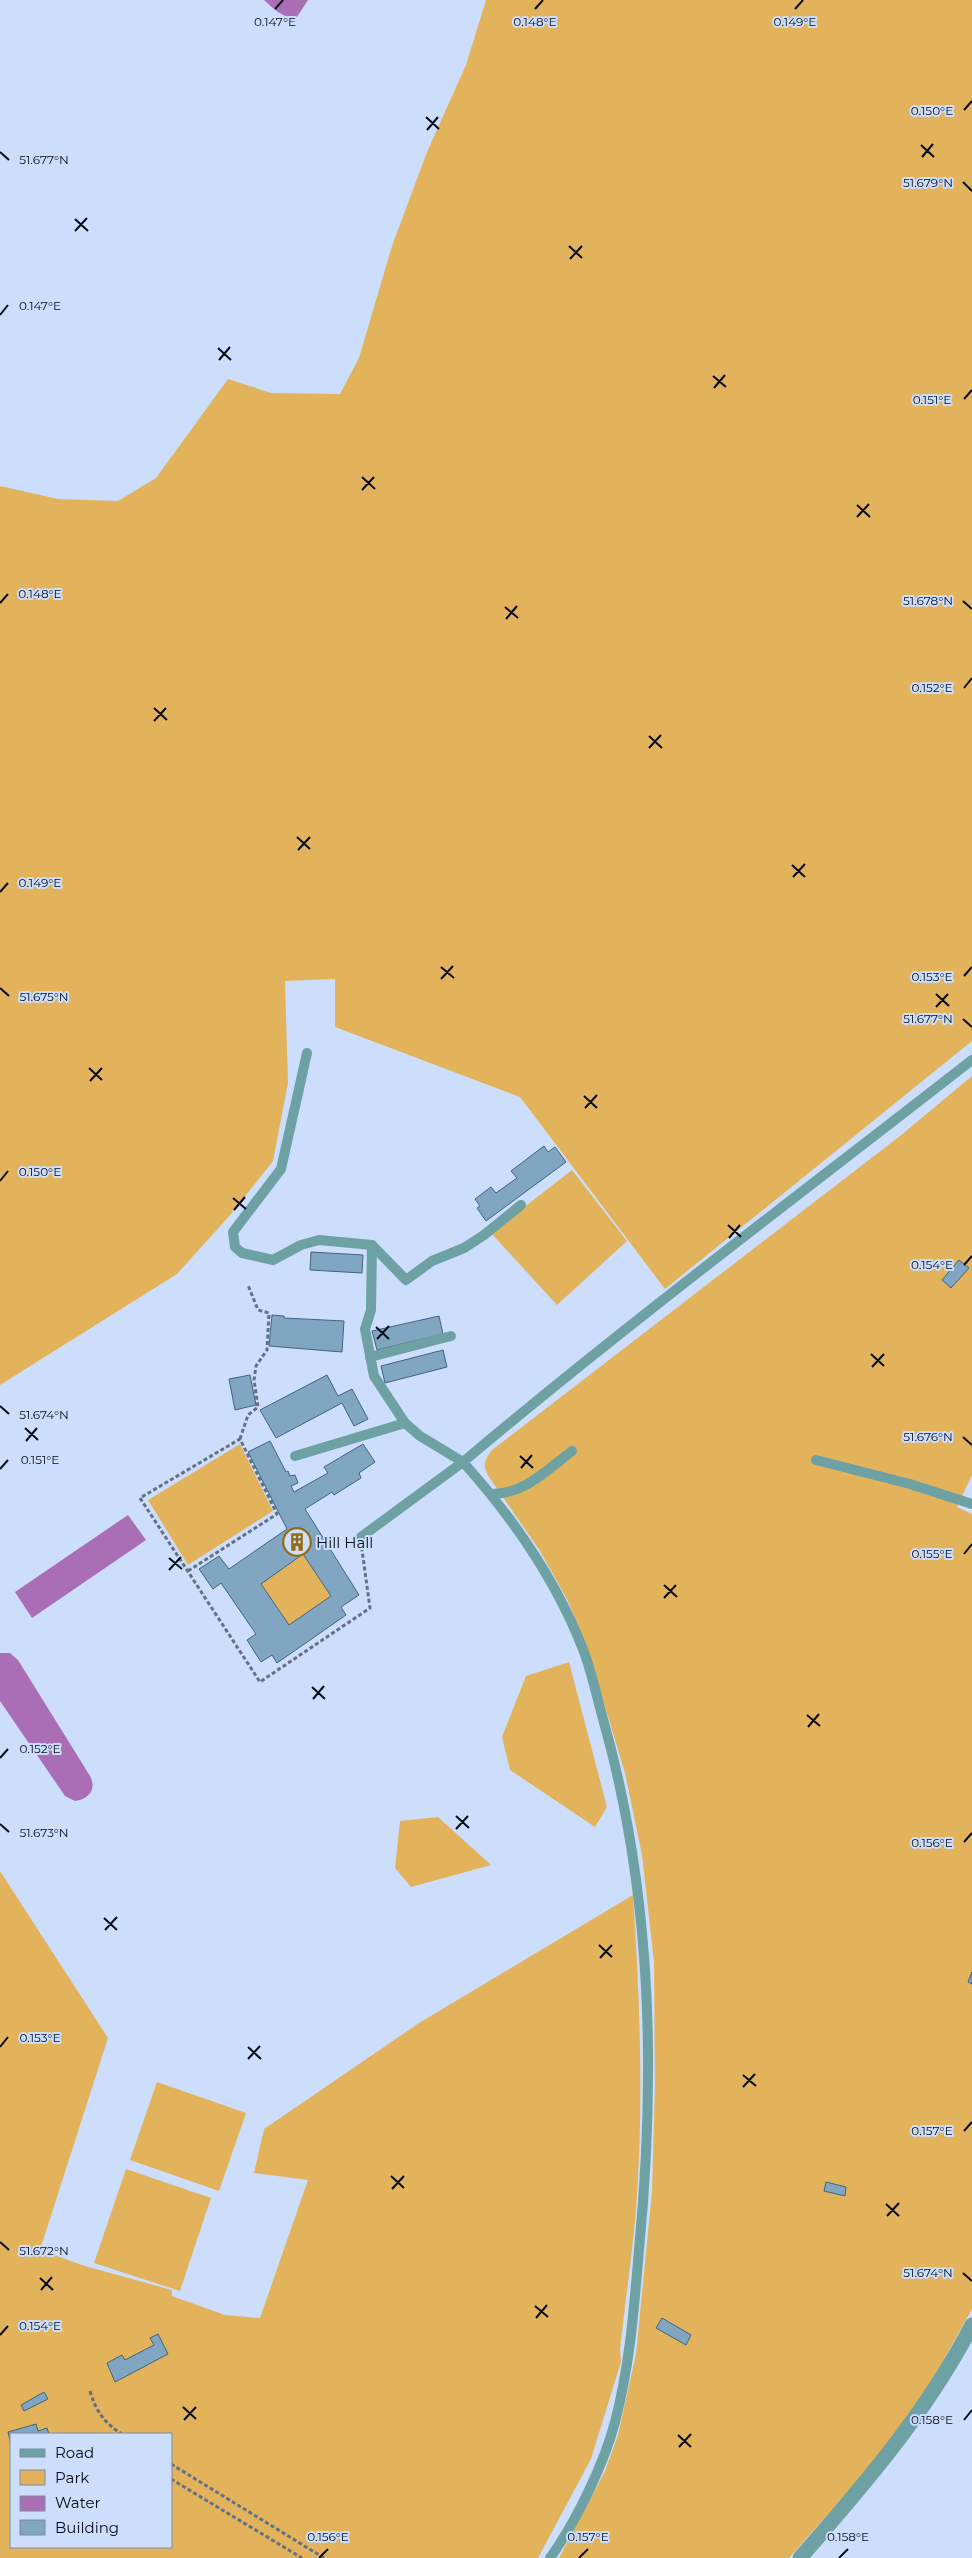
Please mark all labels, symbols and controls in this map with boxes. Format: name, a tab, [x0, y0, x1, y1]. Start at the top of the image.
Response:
text: 0.147°E	[254, 14, 296, 29]
text: 0.148°E	[513, 14, 557, 29]
text: 0.149°E	[774, 14, 816, 29]
text: 0.150°E	[911, 103, 953, 118]
text: 51.677°N	[19, 152, 69, 167]
text: 51.679°N	[903, 175, 953, 190]
text: 0.147°E	[19, 298, 61, 313]
text: 0.151°E	[913, 392, 951, 407]
text: 0.148°E	[18, 586, 62, 601]
text: 51.678°N	[903, 593, 953, 608]
text: 0.152°E	[911, 680, 953, 695]
text: 0.149°E	[19, 875, 61, 890]
text: 0.153°E	[912, 969, 952, 984]
text: 51.675°N	[20, 989, 69, 1004]
text: 51.677°N	[903, 1011, 953, 1026]
text: 0.150°E	[19, 1164, 61, 1179]
text: 0.154°E	[911, 1257, 953, 1272]
text: 51.674°N	[19, 1407, 69, 1422]
text: 51.676°N	[903, 1429, 953, 1444]
text: 0.151°E	[21, 1452, 59, 1467]
building icon: Hill Hall	[282, 1527, 312, 1557]
place label: Hill Hall	[316, 1533, 373, 1552]
text: 0.155°E	[912, 1546, 952, 1561]
text: 0.152°E	[19, 1741, 61, 1756]
text: 51.673°N	[19, 1825, 69, 1840]
text: 0.156°E	[911, 1835, 953, 1850]
text: 0.153°E	[20, 2030, 60, 2045]
text: 0.157°E	[911, 2123, 953, 2138]
text: 51.672°N	[19, 2243, 69, 2258]
text: 51.674°N	[903, 2265, 953, 2280]
text: 0.154°E	[19, 2318, 61, 2333]
text: 0.158°E	[911, 2412, 953, 2427]
legend	[10, 2433, 172, 2548]
text: Road	[55, 2443, 94, 2462]
text: Park	[55, 2468, 89, 2487]
text: Water	[55, 2493, 101, 2512]
text: Building	[55, 2518, 119, 2537]
text: 0.156°E	[307, 2529, 349, 2544]
text: 0.157°E	[567, 2529, 609, 2544]
text: 0.158°E	[827, 2529, 869, 2544]

